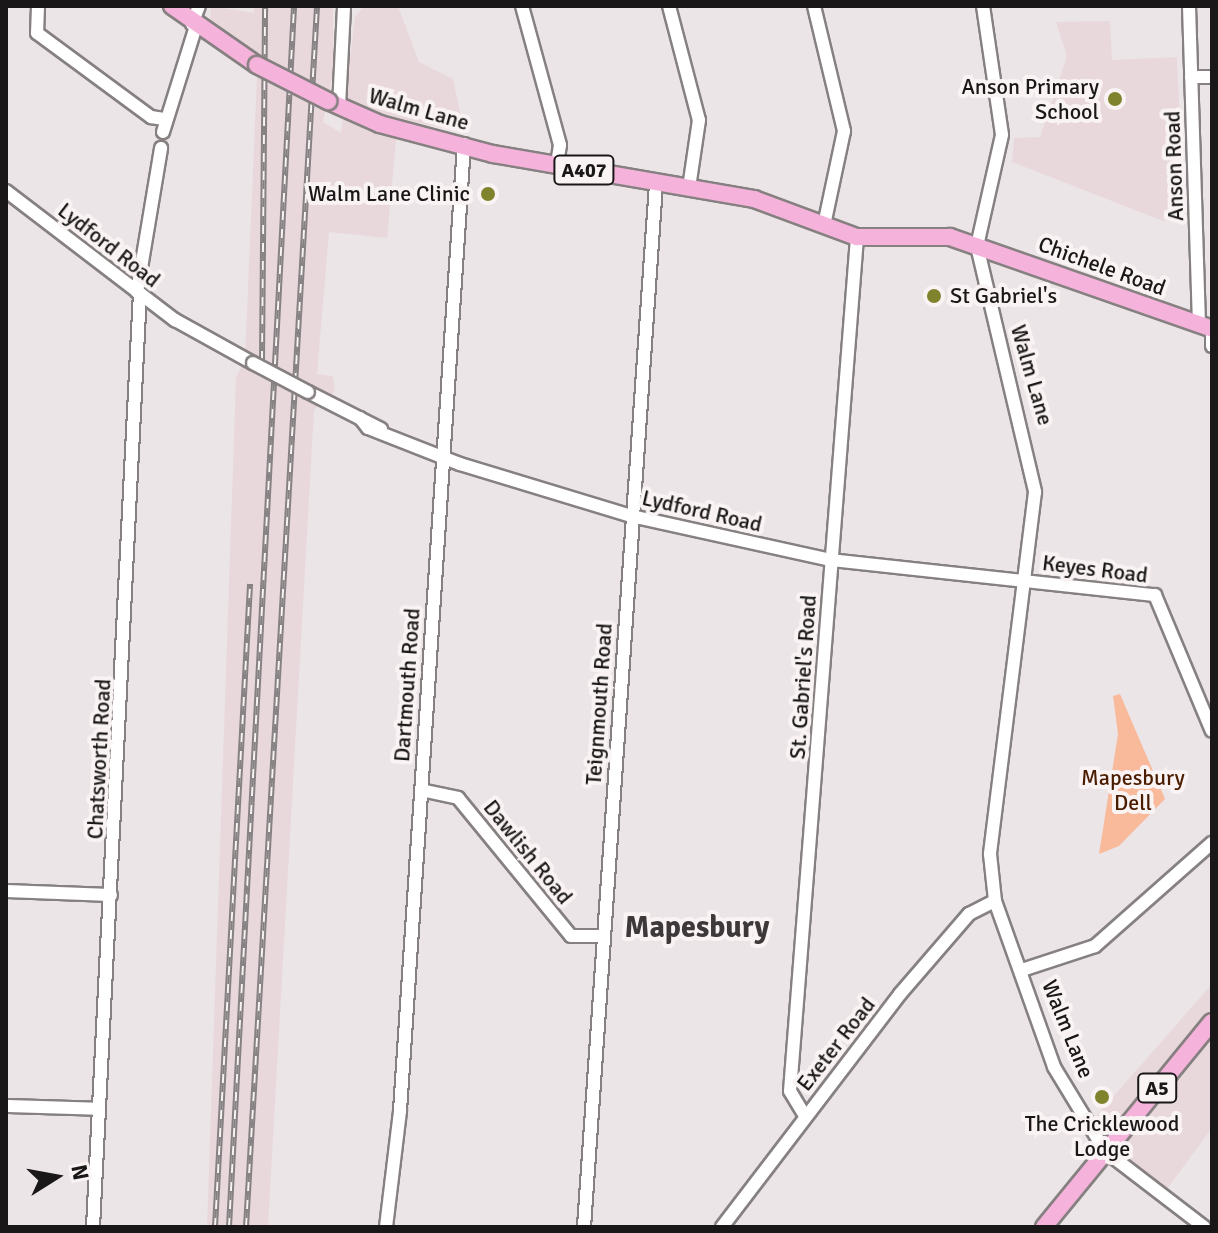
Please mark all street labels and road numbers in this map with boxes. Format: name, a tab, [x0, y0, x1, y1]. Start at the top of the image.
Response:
street label: Walm Lane	[366, 82, 472, 136]
street label: Anson Road	[1159, 110, 1189, 222]
road number: A407	[552, 154, 616, 186]
street label: Lydford Road	[53, 197, 165, 293]
street label: Chichele Road	[1035, 231, 1169, 301]
street label: Walm Lane	[1005, 322, 1059, 428]
street label: Lydford Road	[639, 484, 765, 538]
street label: Keyes Road	[1041, 549, 1149, 589]
street label: St. Gabriel's Road	[784, 594, 822, 760]
street label: Dartmouth Road	[388, 607, 426, 763]
street label: Teignmouth Road	[580, 622, 618, 786]
street label: Chatsworth Road	[82, 678, 116, 840]
street label: Dawlish Road	[478, 794, 578, 910]
street label: Walm Lane	[1036, 976, 1100, 1082]
street label: Exeter Road	[791, 992, 881, 1096]
road number: A5	[1137, 1072, 1177, 1104]

